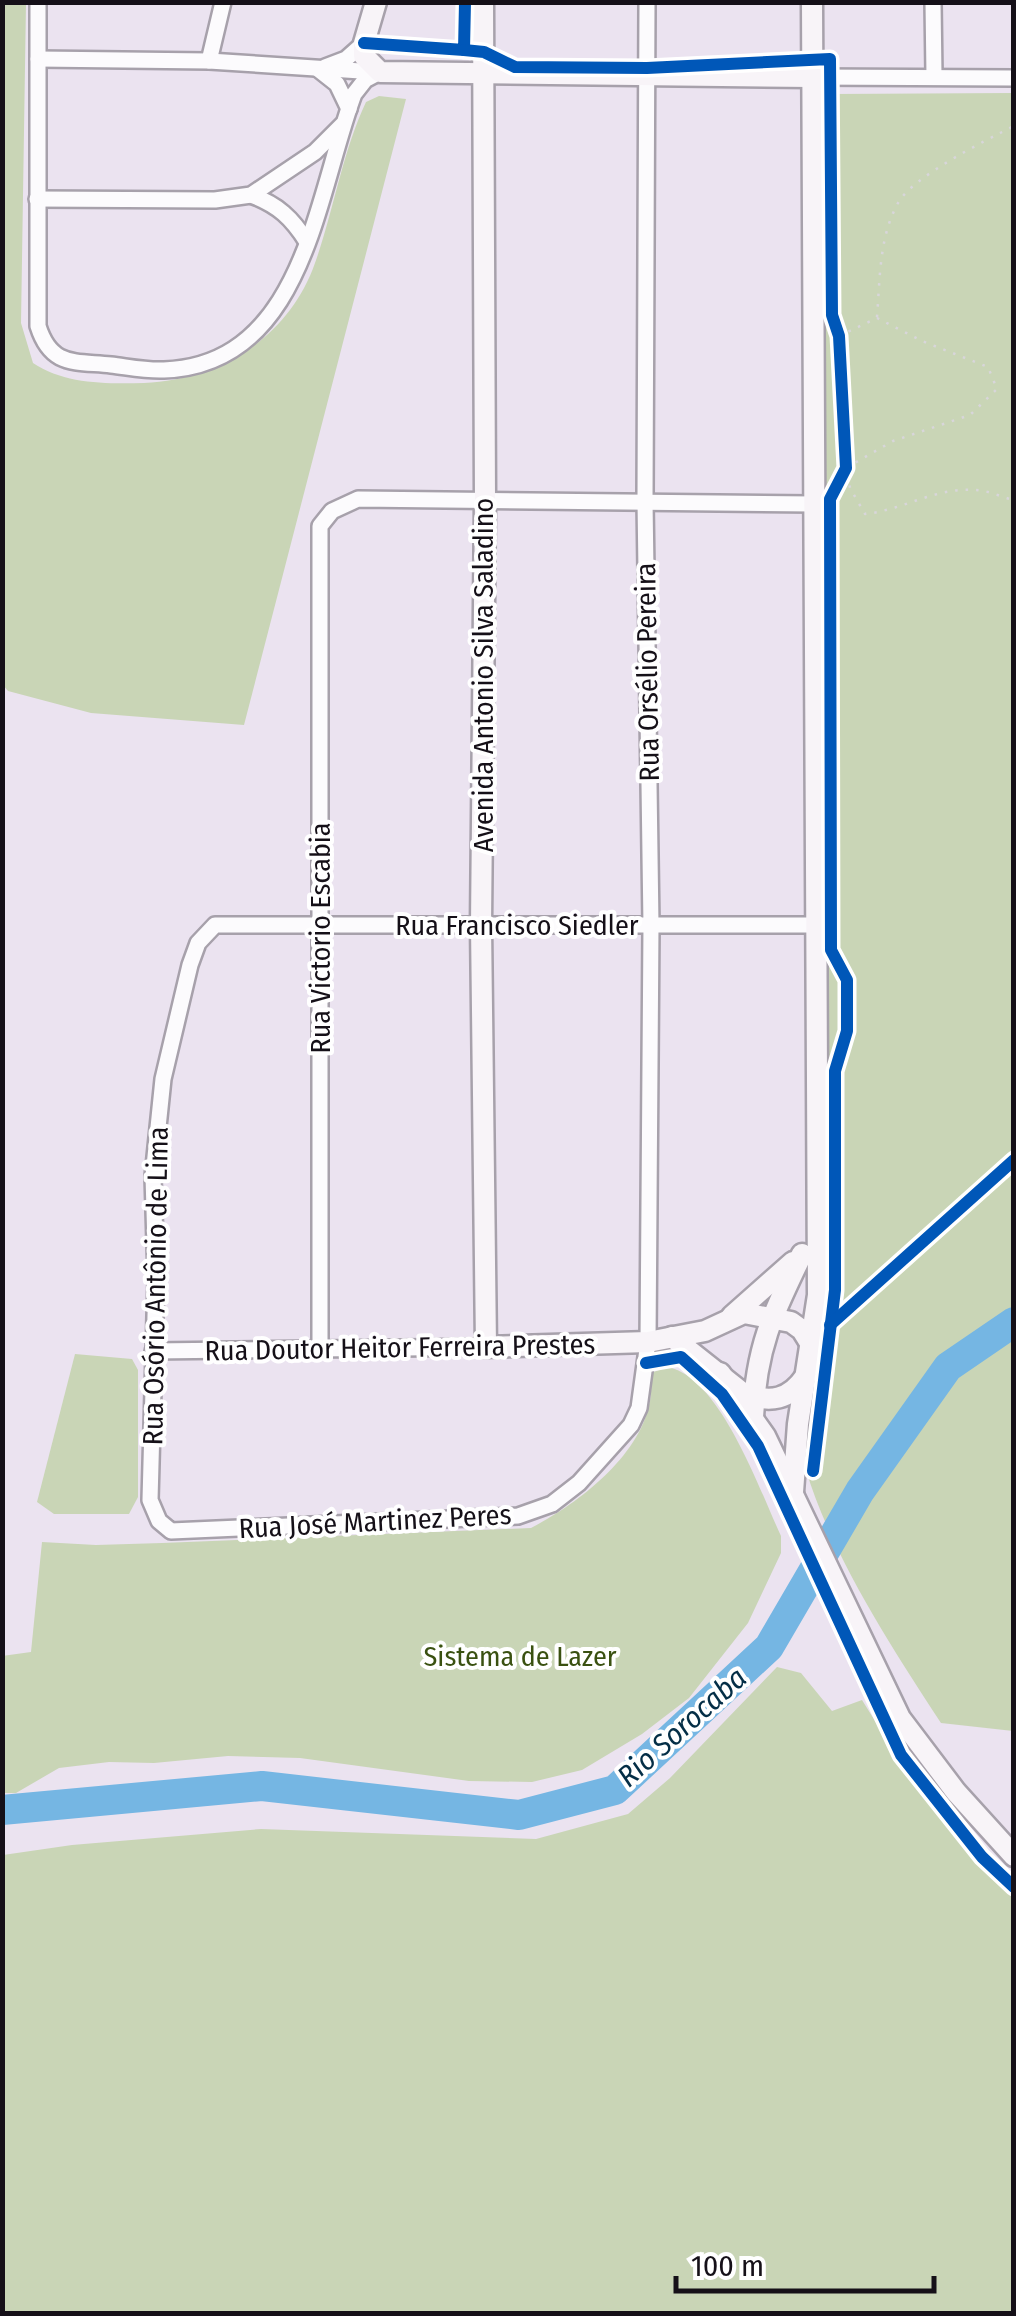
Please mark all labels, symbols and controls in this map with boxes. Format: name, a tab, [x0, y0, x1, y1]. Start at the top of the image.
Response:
street label: Avenida Antonio Silva Saladino	[467, 498, 500, 852]
street label: Rua Orsélio Pereira	[629, 562, 666, 782]
street label: Rua Victorio Escabia	[304, 822, 337, 1054]
street label: Rua Francisco Siedler	[395, 909, 639, 942]
street label: Rua Osório Antônio de Lima	[136, 1126, 175, 1446]
street label: Rua Doutor Heitor Ferreira Prestes	[204, 1328, 596, 1367]
street label: Rua José Martinez Peres	[238, 1498, 512, 1545]
park label: Sistema de Lazer	[423, 1640, 617, 1673]
water label: Rio Sorocaba	[610, 1660, 754, 1794]
scale bar	[676, 2231, 934, 2293]
text: 100 m	[691, 2248, 764, 2284]

